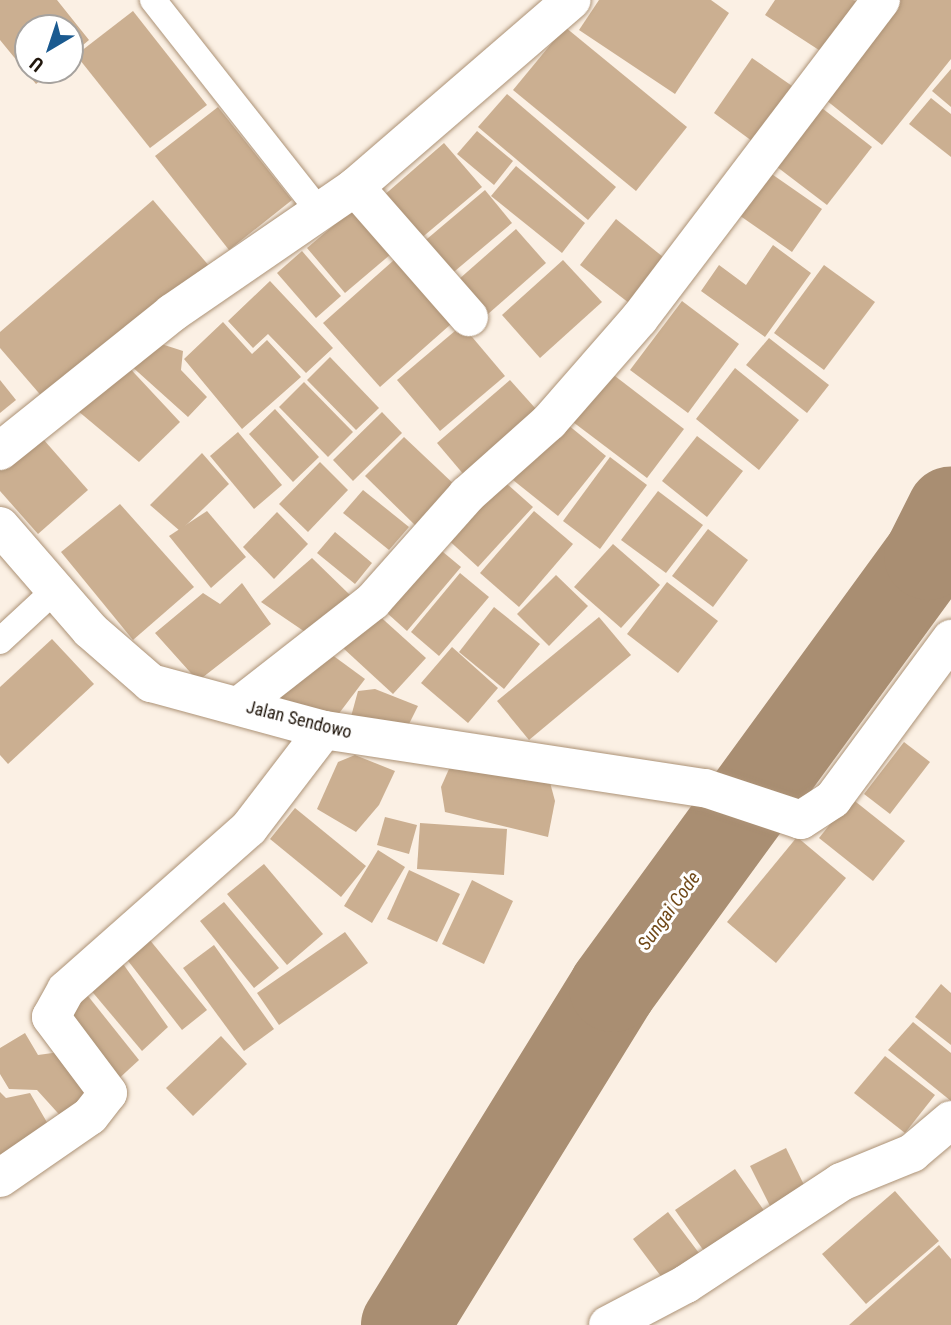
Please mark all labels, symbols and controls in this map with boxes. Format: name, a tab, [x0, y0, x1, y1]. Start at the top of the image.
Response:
north arrow	[14, 14, 84, 84]
text: U	[25, 52, 48, 77]
street label: Jalan Sendowo	[244, 696, 354, 744]
water label: Sungai Code	[633, 867, 705, 955]

